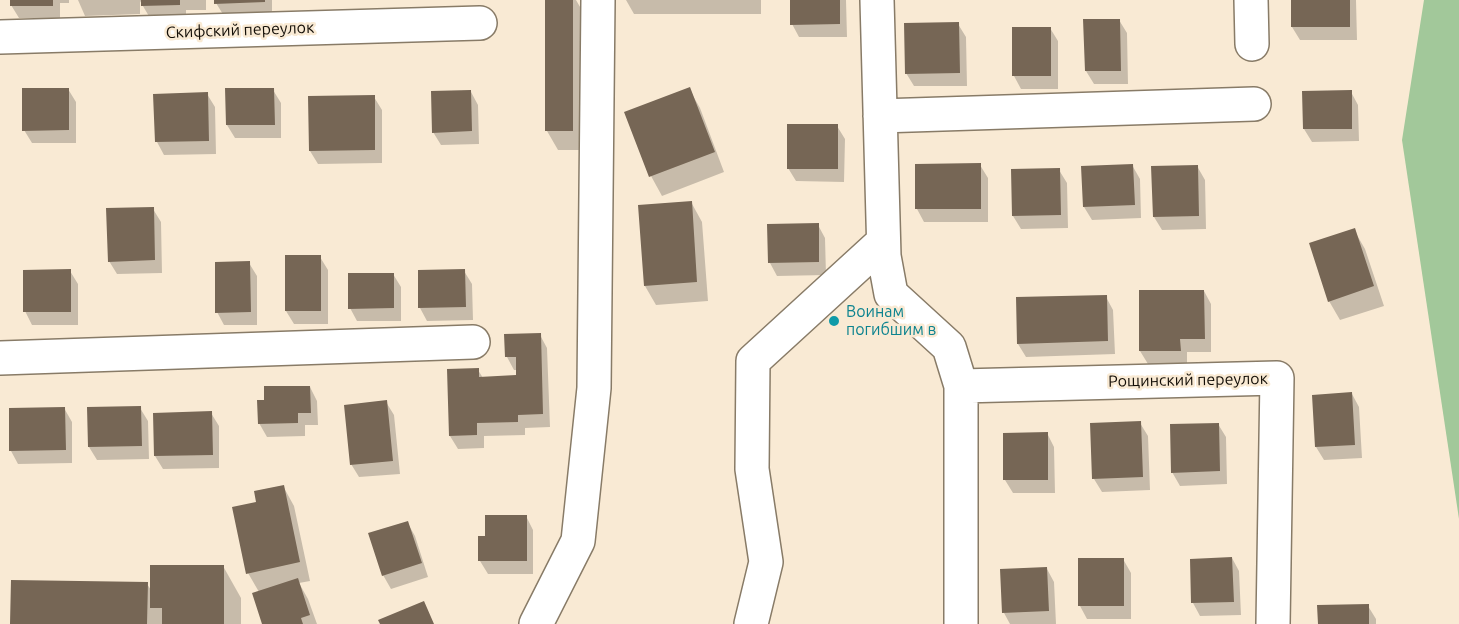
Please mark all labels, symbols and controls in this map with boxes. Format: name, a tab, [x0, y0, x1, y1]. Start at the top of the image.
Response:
street label: Скифский переулок	[165, 18, 315, 42]
place label: Воинам погибшим в	[846, 302, 936, 340]
marker: Воинам погибшим в	[827, 314, 841, 328]
street label: Рощинский переулок	[1108, 369, 1268, 391]

